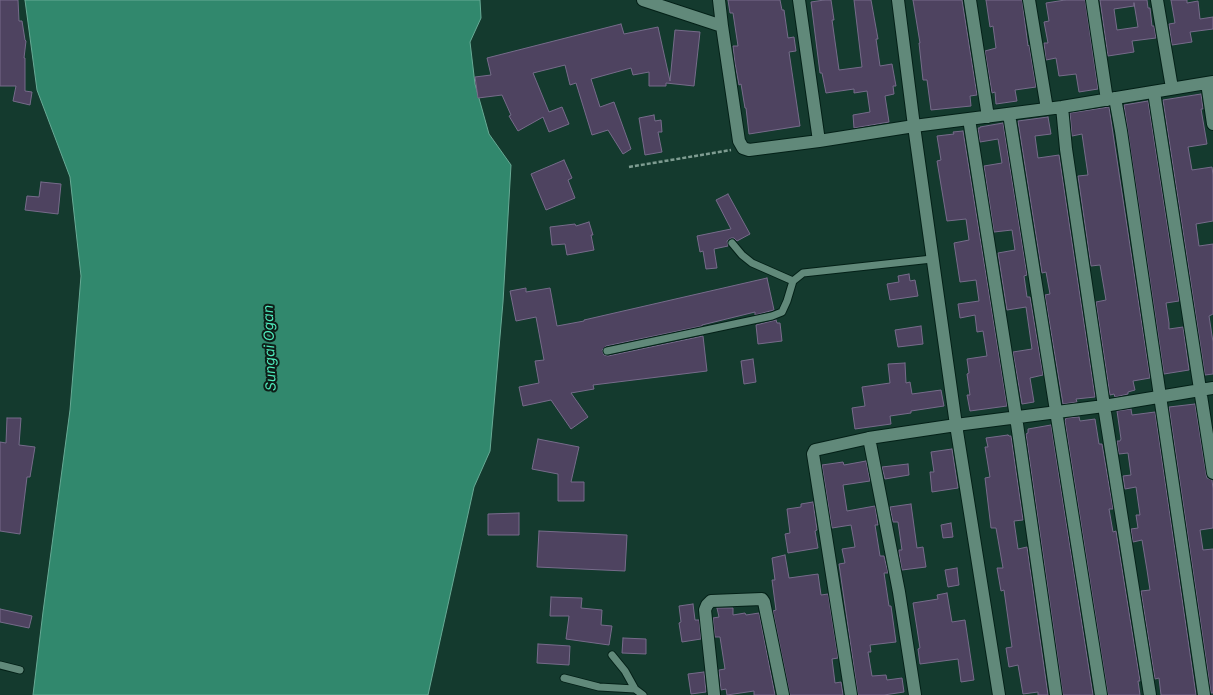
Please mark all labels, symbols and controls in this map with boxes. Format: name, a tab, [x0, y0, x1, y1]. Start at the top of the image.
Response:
water label: Sungai Ogan	[260, 305, 280, 391]

